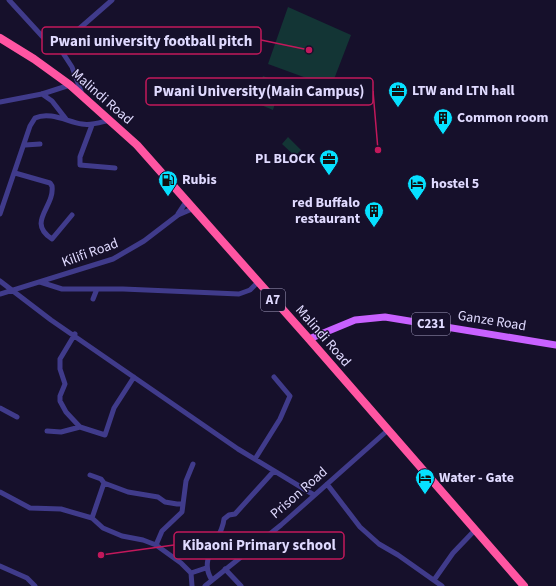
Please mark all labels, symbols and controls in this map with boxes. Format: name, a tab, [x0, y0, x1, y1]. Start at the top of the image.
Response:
callout: Pwani university football pitch	[42, 27, 261, 54]
text: Pwani university football pitch	[50, 31, 252, 52]
street label: Malindi Road	[67, 65, 137, 129]
callout: Pwani University(Main Campus)	[146, 78, 373, 105]
office icon: LTW and LTN hall	[387, 80, 409, 108]
text: Pwani University(Main Campus)	[153, 81, 365, 102]
place label: LTW and LTN hall	[412, 81, 515, 101]
building icon: Common room	[432, 107, 454, 135]
place label: Common room	[457, 108, 548, 128]
office icon: PL BLOCK	[318, 148, 340, 176]
place label: PL BLOCK	[255, 149, 315, 169]
fuel station icon: Rubis	[157, 169, 179, 197]
place label: Rubis	[182, 170, 217, 190]
hotel icon: hostel 5	[406, 173, 428, 201]
place label: hostel 5	[431, 174, 479, 194]
place label: red Buffalo restaurant	[292, 193, 361, 229]
building icon: red Buffalo restaurant	[363, 200, 385, 228]
street label: Kilifi Road	[59, 234, 121, 272]
road number: A7	[261, 289, 285, 311]
street label: Malindi Road	[291, 301, 355, 371]
street label: Ganze Road	[456, 306, 528, 336]
road number: C231	[412, 313, 450, 335]
street label: Prison Road	[266, 462, 332, 524]
hotel icon: Water - Gate	[414, 467, 436, 495]
place label: Water - Gate	[439, 468, 514, 488]
callout: Kibaoni Primary school	[174, 532, 344, 559]
text: Kibaoni Primary school	[182, 535, 337, 556]

